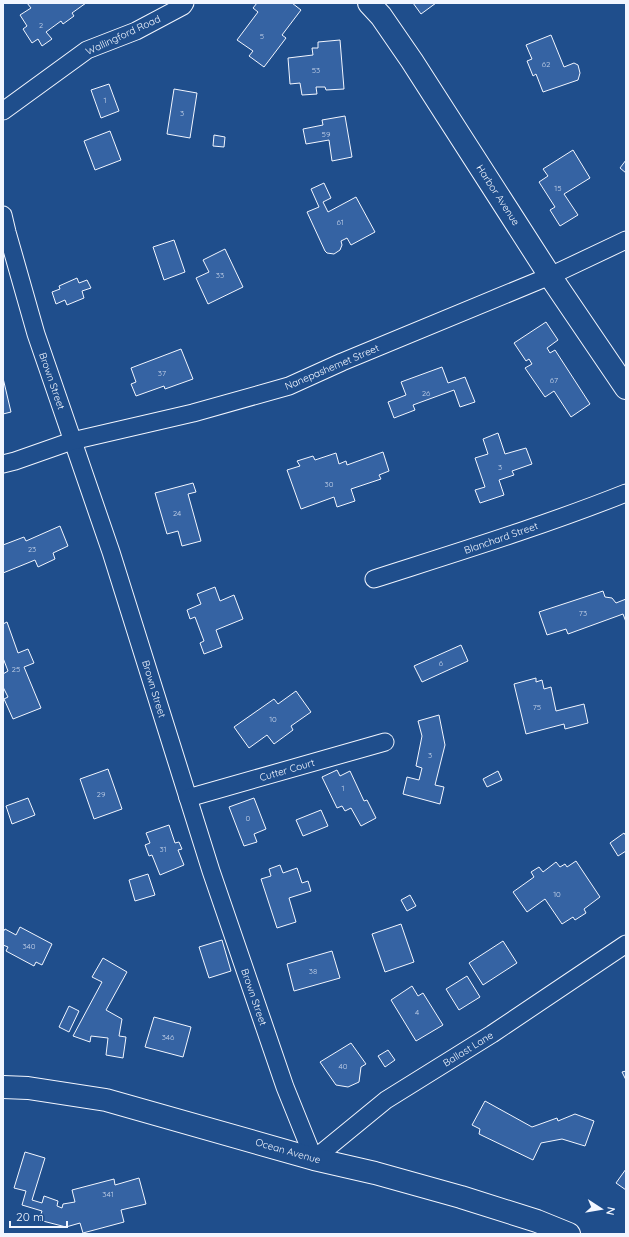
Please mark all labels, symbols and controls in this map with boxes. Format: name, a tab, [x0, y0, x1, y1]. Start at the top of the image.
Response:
street label: Wallingford Road	[84, 12, 162, 58]
house number: 2	[39, 20, 44, 30]
house number: 5	[260, 31, 264, 41]
house number: 62	[542, 59, 551, 69]
house number: 53	[312, 65, 320, 75]
house number: 1	[104, 95, 107, 105]
house number: 3	[180, 108, 184, 118]
house number: 59	[322, 129, 331, 139]
street label: Harbor Avenue	[473, 162, 523, 228]
house number: 15	[554, 183, 562, 193]
house number: 61	[336, 217, 344, 227]
house number: 33	[216, 270, 224, 280]
street label: Nanepashemet Street	[283, 341, 382, 393]
street label: Brown Street	[36, 351, 68, 412]
house number: 37	[158, 368, 166, 378]
house number: 67	[550, 375, 558, 385]
house number: 26	[422, 388, 431, 398]
house number: 3	[498, 462, 502, 472]
house number: 30	[325, 479, 334, 489]
house number: 24	[173, 508, 181, 518]
street label: Blanchard Street	[462, 519, 540, 557]
house number: 23	[28, 544, 36, 554]
house number: 73	[579, 608, 587, 618]
house number: 6	[439, 658, 444, 668]
street label: Brown Street	[139, 659, 169, 720]
house number: 25	[12, 664, 20, 674]
house number: 75	[533, 702, 541, 712]
house number: 10	[269, 714, 277, 724]
house number: 3	[428, 750, 432, 760]
street label: Cutter Court	[258, 756, 317, 784]
house number: 1	[342, 783, 345, 793]
house number: 29	[97, 789, 106, 799]
house number: 0	[246, 813, 251, 823]
house number: 31	[159, 844, 167, 854]
house number: 10	[553, 889, 561, 899]
house number: 340	[22, 941, 36, 951]
house number: 38	[309, 966, 317, 976]
street label: Brown Street	[238, 967, 270, 1028]
house number: 4	[415, 1007, 419, 1017]
street label: Ballast Lane	[440, 1028, 496, 1070]
house number: 346	[162, 1032, 175, 1042]
house number: 40	[339, 1061, 348, 1071]
street label: Ocean Avenue	[254, 1135, 323, 1167]
house number: 341	[102, 1189, 114, 1199]
north arrow	[581, 1189, 621, 1229]
scale bar	[10, 1203, 67, 1229]
text: N	[603, 1206, 618, 1216]
text: 20 m	[16, 1209, 44, 1224]

